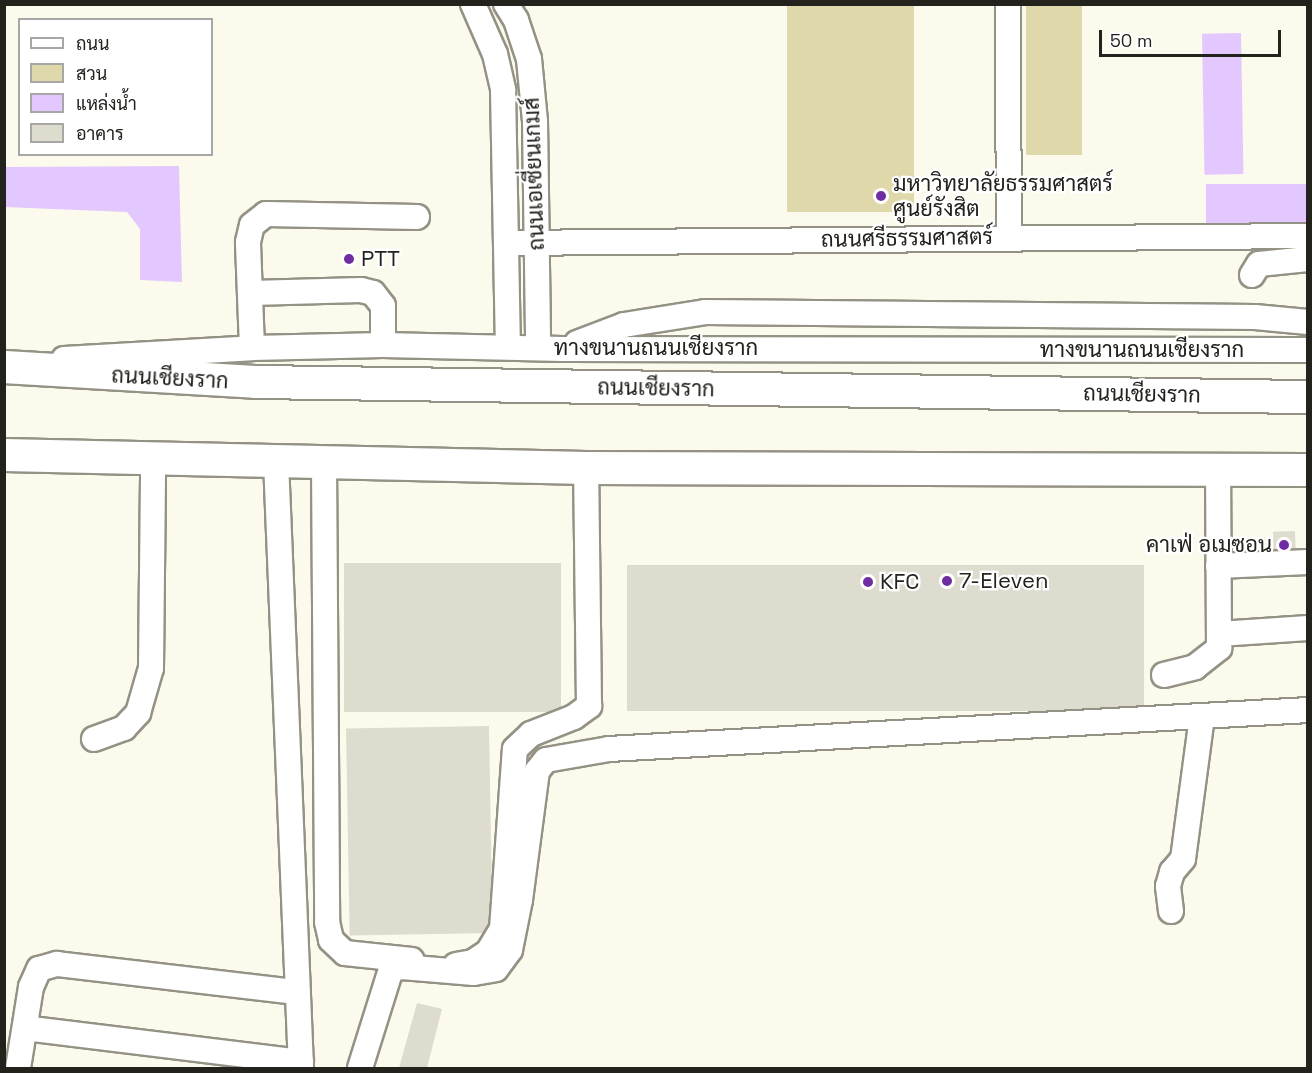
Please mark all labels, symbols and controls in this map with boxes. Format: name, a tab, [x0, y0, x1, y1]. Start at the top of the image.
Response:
legend	[18, 18, 213, 156]
scale bar	[1102, 18, 1284, 56]
text: 50 m	[1110, 29, 1152, 52]
text: ถนน	[76, 32, 109, 55]
text: สวน	[76, 62, 107, 85]
text: แหล่งน้ำ	[76, 92, 137, 115]
street label: ถนนเอเซี่ยนเกมส์	[518, 97, 550, 251]
text: อาคาร	[76, 122, 124, 145]
place label: มหาวิทยาลัยธรรมศาสตร์ ศูนย์รังสิต	[893, 170, 1113, 222]
marker: มหาวิทยาลัยธรรมศาสตร์ ศูนย์รังสิต	[874, 189, 888, 203]
street label: ถนนศรีธรรมศาสตร์	[821, 223, 993, 253]
place label: PTT	[361, 246, 400, 272]
marker: PTT	[342, 252, 356, 266]
street label: ทางขนานถนนเชียงราก	[554, 335, 758, 361]
street label: ทางขนานถนนเชียงราก	[1040, 337, 1244, 363]
street label: ถนนเชียงราก	[111, 362, 229, 394]
street label: ถนนเชียงราก	[597, 374, 715, 402]
street label: ถนนเชียงราก	[1083, 380, 1201, 408]
place label: คาเฟ่ อเมซอน	[1146, 532, 1272, 558]
marker: คาเฟ่ อเมซอน	[1277, 538, 1291, 552]
place label: 7-Eleven	[959, 568, 1048, 594]
place label: KFC	[880, 569, 919, 595]
marker: 7-Eleven	[940, 574, 954, 588]
marker: KFC	[861, 575, 875, 589]

